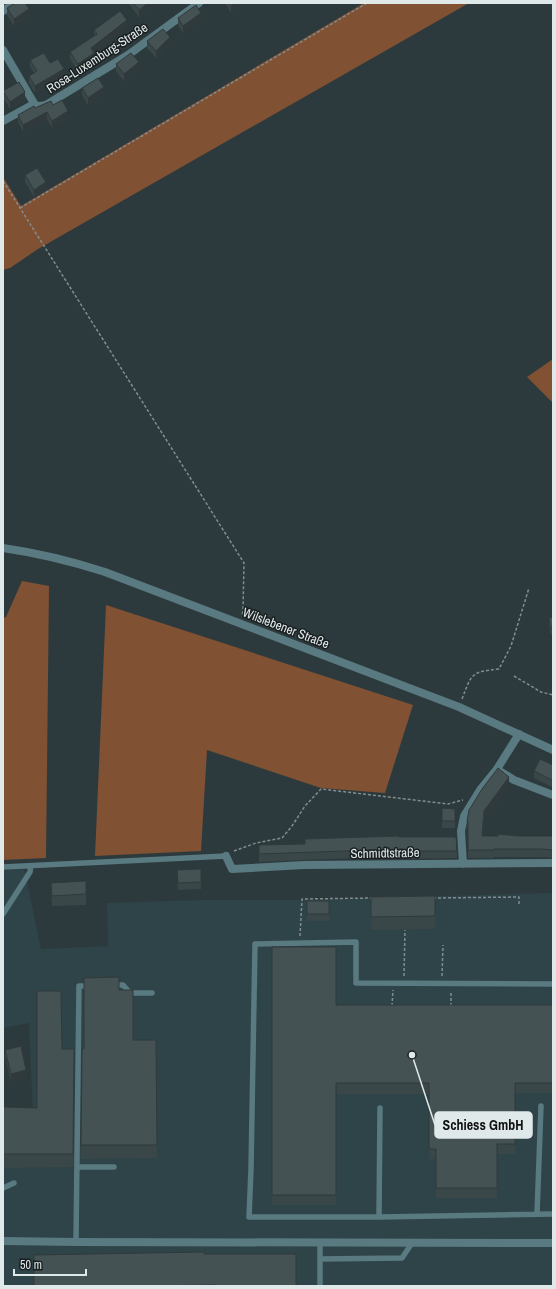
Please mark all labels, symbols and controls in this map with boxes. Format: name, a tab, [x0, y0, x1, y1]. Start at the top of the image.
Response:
street label: Rosa-Luxemburg-Straße	[43, 19, 151, 97]
street label: Wilslebener Straße	[240, 604, 332, 652]
street label: Schmidtstraße	[350, 844, 420, 862]
callout: Schiess GmbH	[435, 1112, 532, 1138]
text: Schiess GmbH	[442, 1116, 524, 1134]
scale bar	[14, 1251, 86, 1277]
text: 50 m	[20, 1257, 42, 1273]

